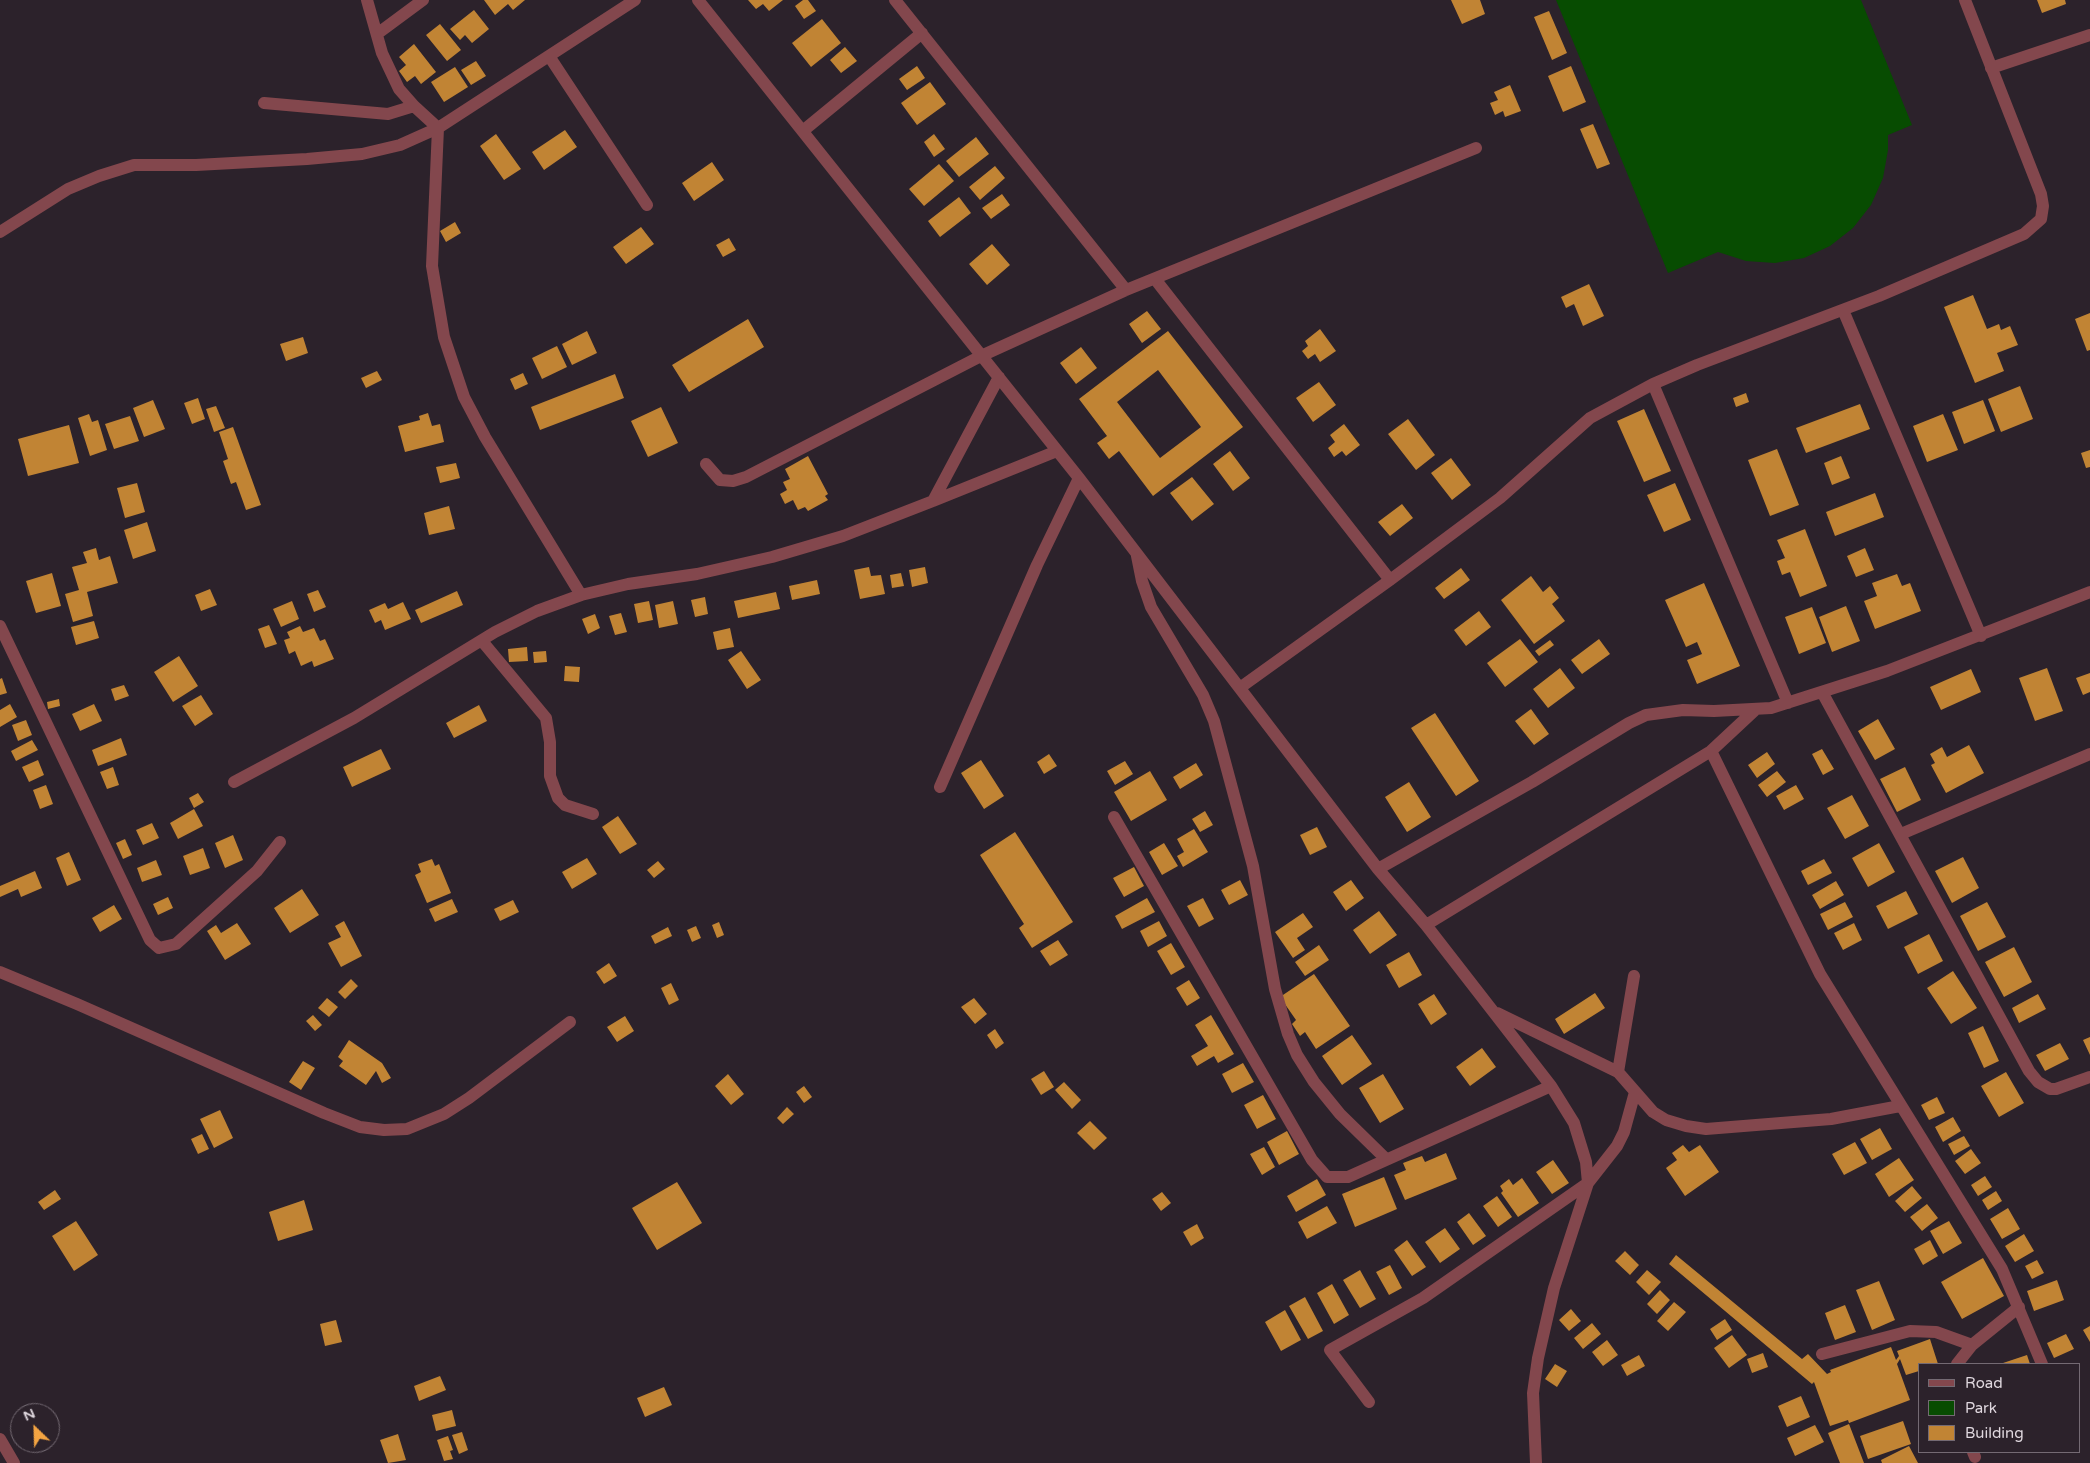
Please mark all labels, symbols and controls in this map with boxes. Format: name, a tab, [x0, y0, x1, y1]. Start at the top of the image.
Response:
legend	[1918, 1363, 2080, 1453]
text: Road	[1965, 1374, 2003, 1392]
text: Park	[1965, 1399, 1997, 1417]
north arrow	[10, 1403, 60, 1453]
text: N	[21, 1405, 38, 1425]
text: Building	[1965, 1424, 2024, 1442]

